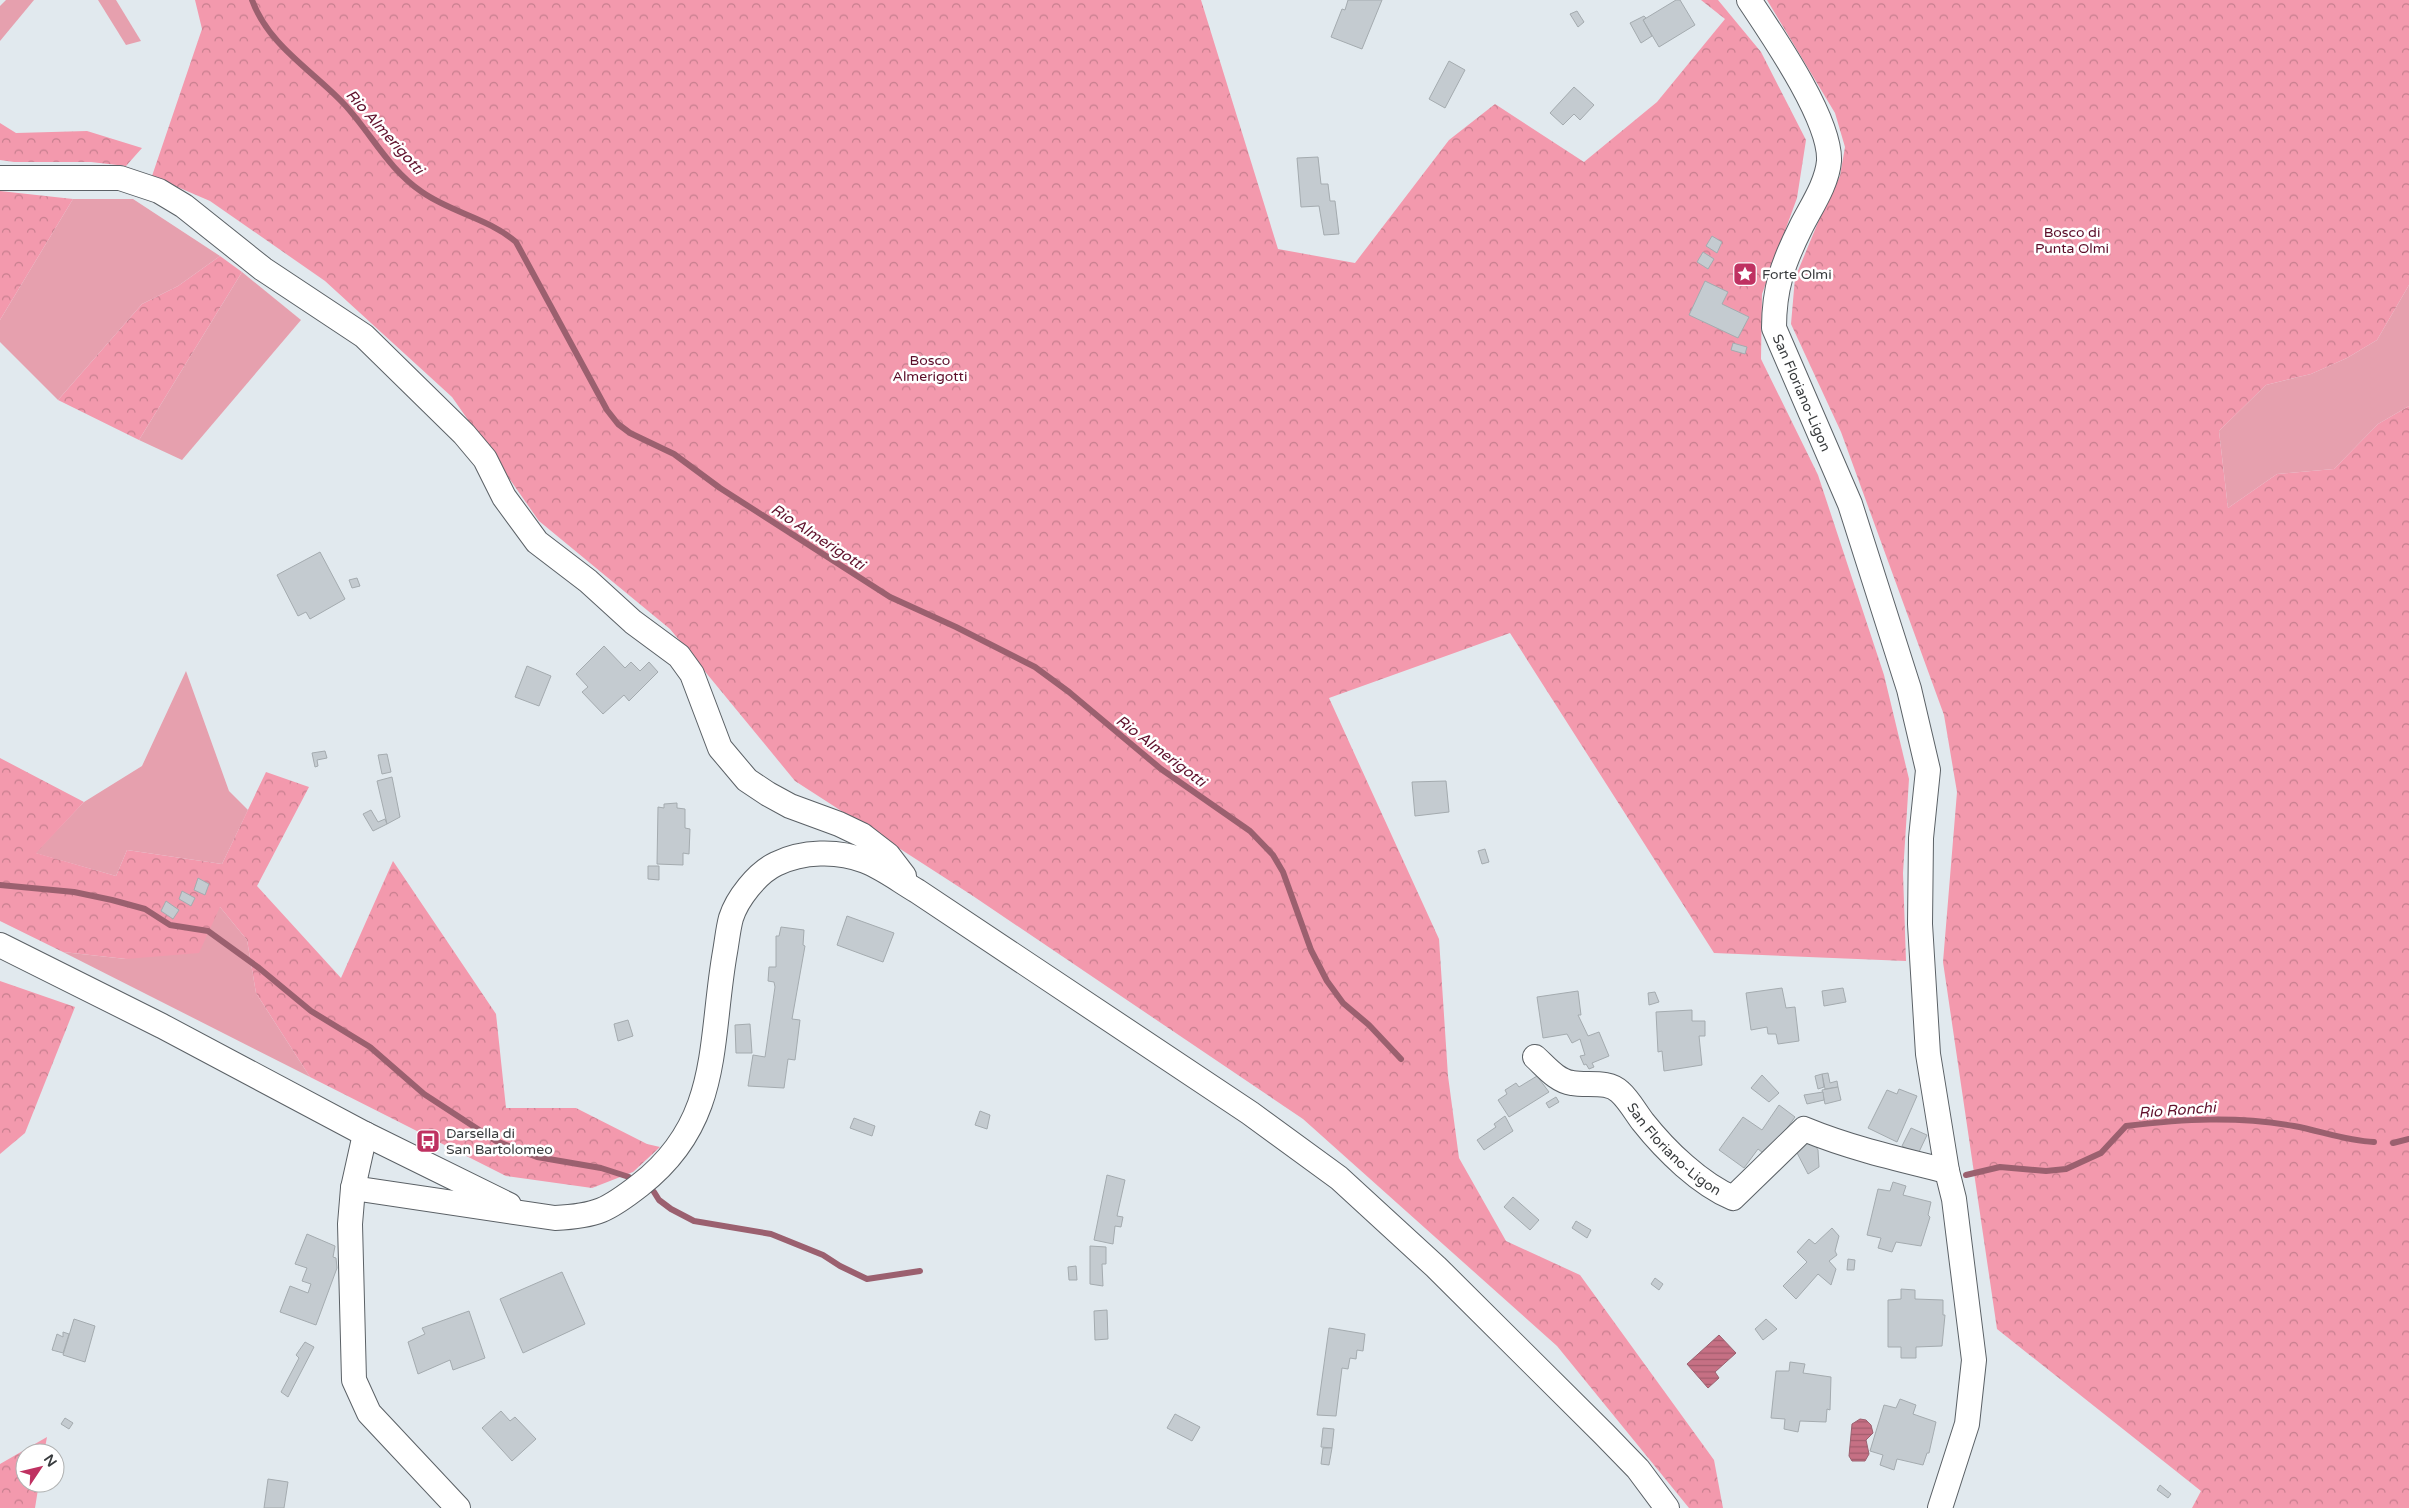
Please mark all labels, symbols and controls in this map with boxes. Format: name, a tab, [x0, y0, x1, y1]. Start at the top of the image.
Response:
water label: Rio Almerigotti	[342, 86, 429, 180]
park label: Bosco di Punta Olmi	[2035, 224, 2109, 257]
place icon: Forte Olmi	[1732, 261, 1758, 287]
place label: Forte Olmi	[1762, 266, 1832, 283]
street label: San Floriano-Ligon	[1769, 332, 1834, 454]
park label: Bosco Almerigotti	[893, 352, 967, 385]
water label: Rio Almerigotti	[768, 500, 870, 575]
water label: Rio Almerigotti	[1113, 711, 1211, 792]
water label: Rio Ronchi	[2138, 1098, 2218, 1122]
street label: San Floriano-Ligon	[1623, 1100, 1724, 1199]
place label: Darsella di San Bartolomeo	[446, 1125, 553, 1158]
bus stop icon: Darsella di San Bartolomeo	[415, 1128, 441, 1154]
north arrow	[15, 1443, 65, 1493]
text: N	[40, 1451, 60, 1470]

